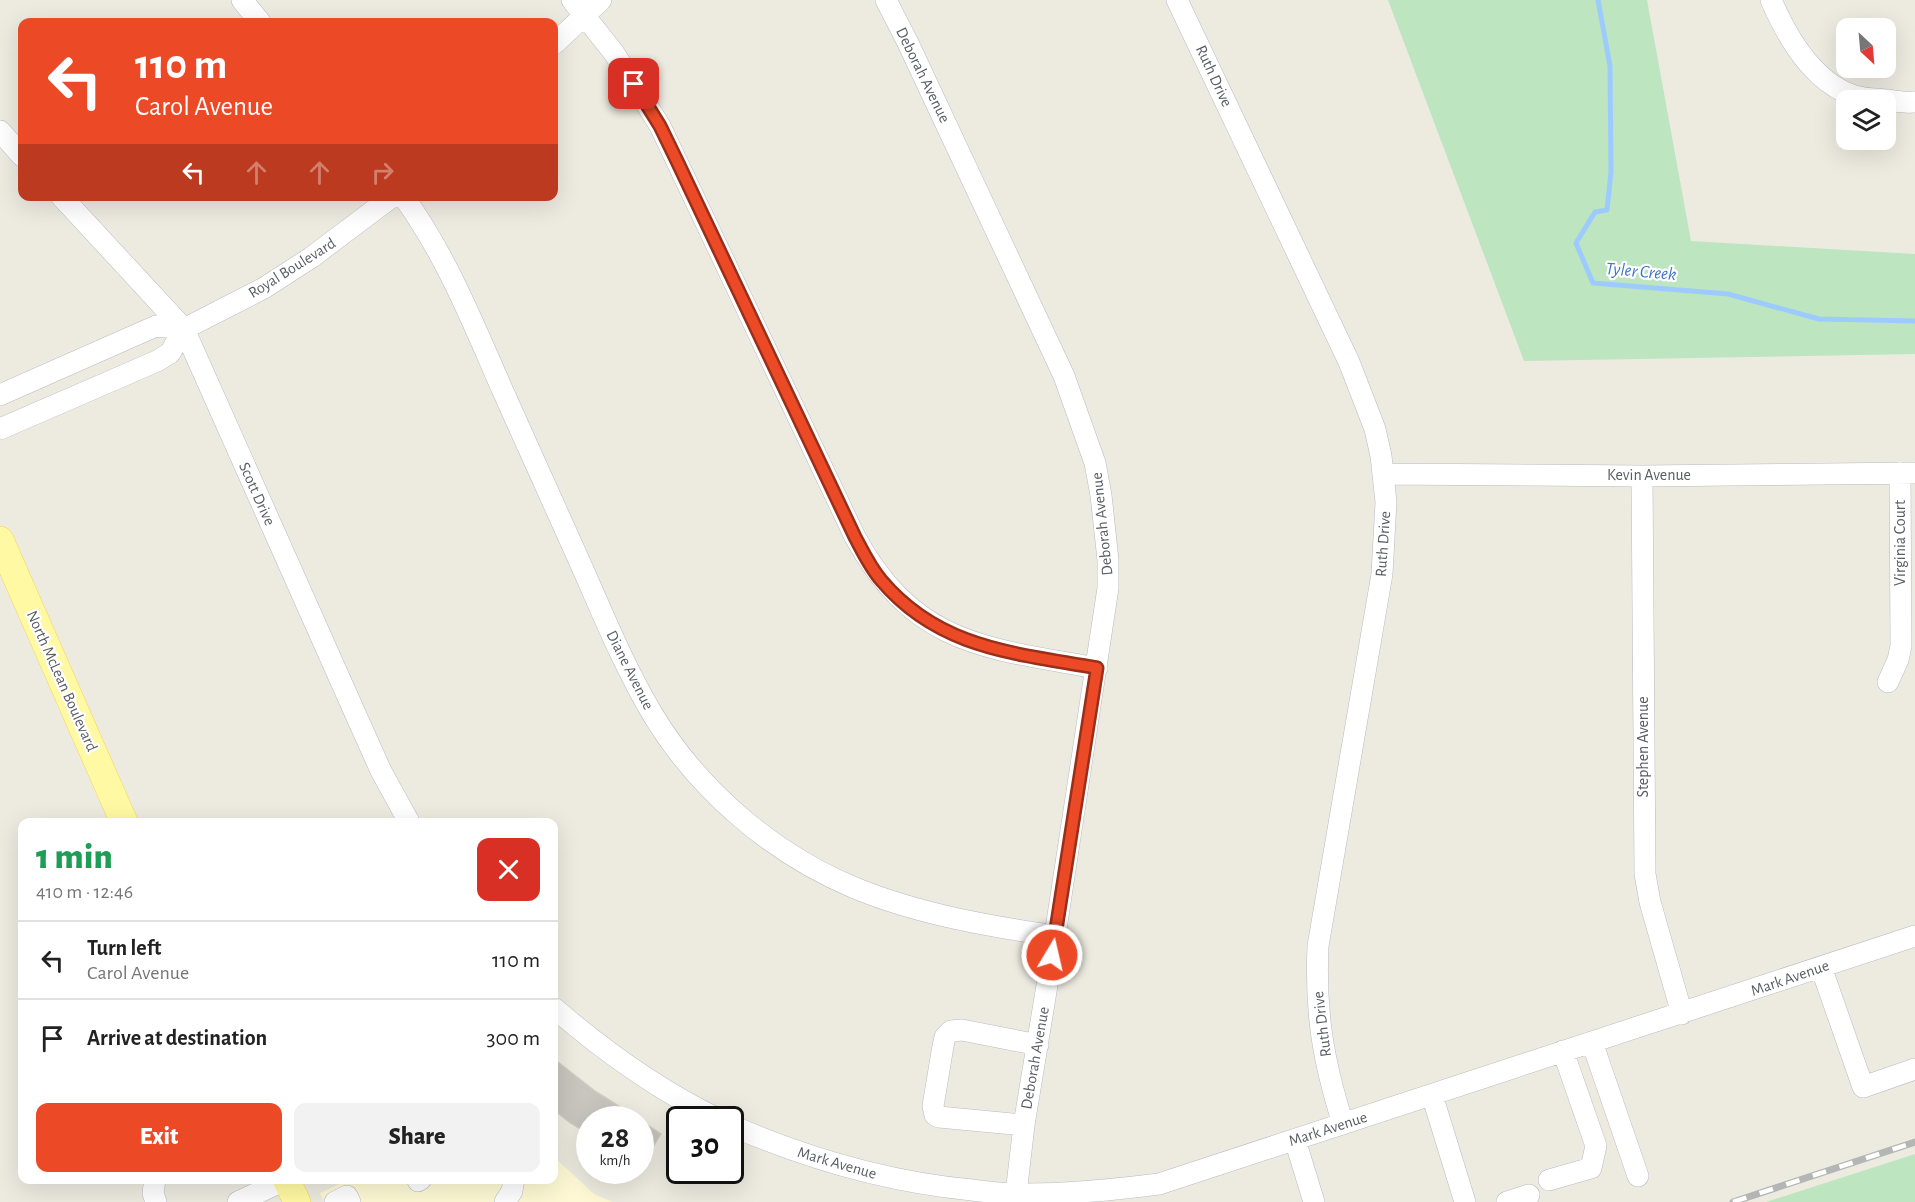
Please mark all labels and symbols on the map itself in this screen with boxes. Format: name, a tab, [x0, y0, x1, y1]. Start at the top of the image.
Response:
north arrow	[1836, 18, 1896, 78]
street label: Deborah Avenue	[893, 25, 953, 125]
street label: Ruth Drive	[1193, 43, 1235, 109]
pin	[608, 58, 659, 109]
street label: Royal Boulevard	[246, 235, 339, 302]
water label: Tyler Creek	[1605, 260, 1677, 284]
street label: Scott Drive	[236, 460, 278, 528]
street label: Kevin Avenue	[1607, 467, 1691, 483]
street label: Deborah Avenue	[1089, 472, 1115, 576]
street label: Virginia Court	[1892, 500, 1908, 586]
street label: Ruth Drive	[1373, 510, 1393, 578]
street label: North McLean Boulevard	[24, 608, 100, 754]
street label: Diane Avenue	[603, 628, 657, 712]
street label: Stephen Avenue	[1635, 696, 1651, 798]
position arrow	[1020, 923, 1084, 987]
street label: Mark Avenue	[1749, 957, 1831, 999]
street label: Ruth Drive	[1310, 990, 1334, 1058]
street label: Deborah Avenue	[1018, 1006, 1052, 1110]
speed limit sign: 30	[666, 1106, 744, 1184]
street label: Mark Avenue	[1287, 1109, 1369, 1149]
street label: Mark Avenue	[796, 1144, 878, 1182]

